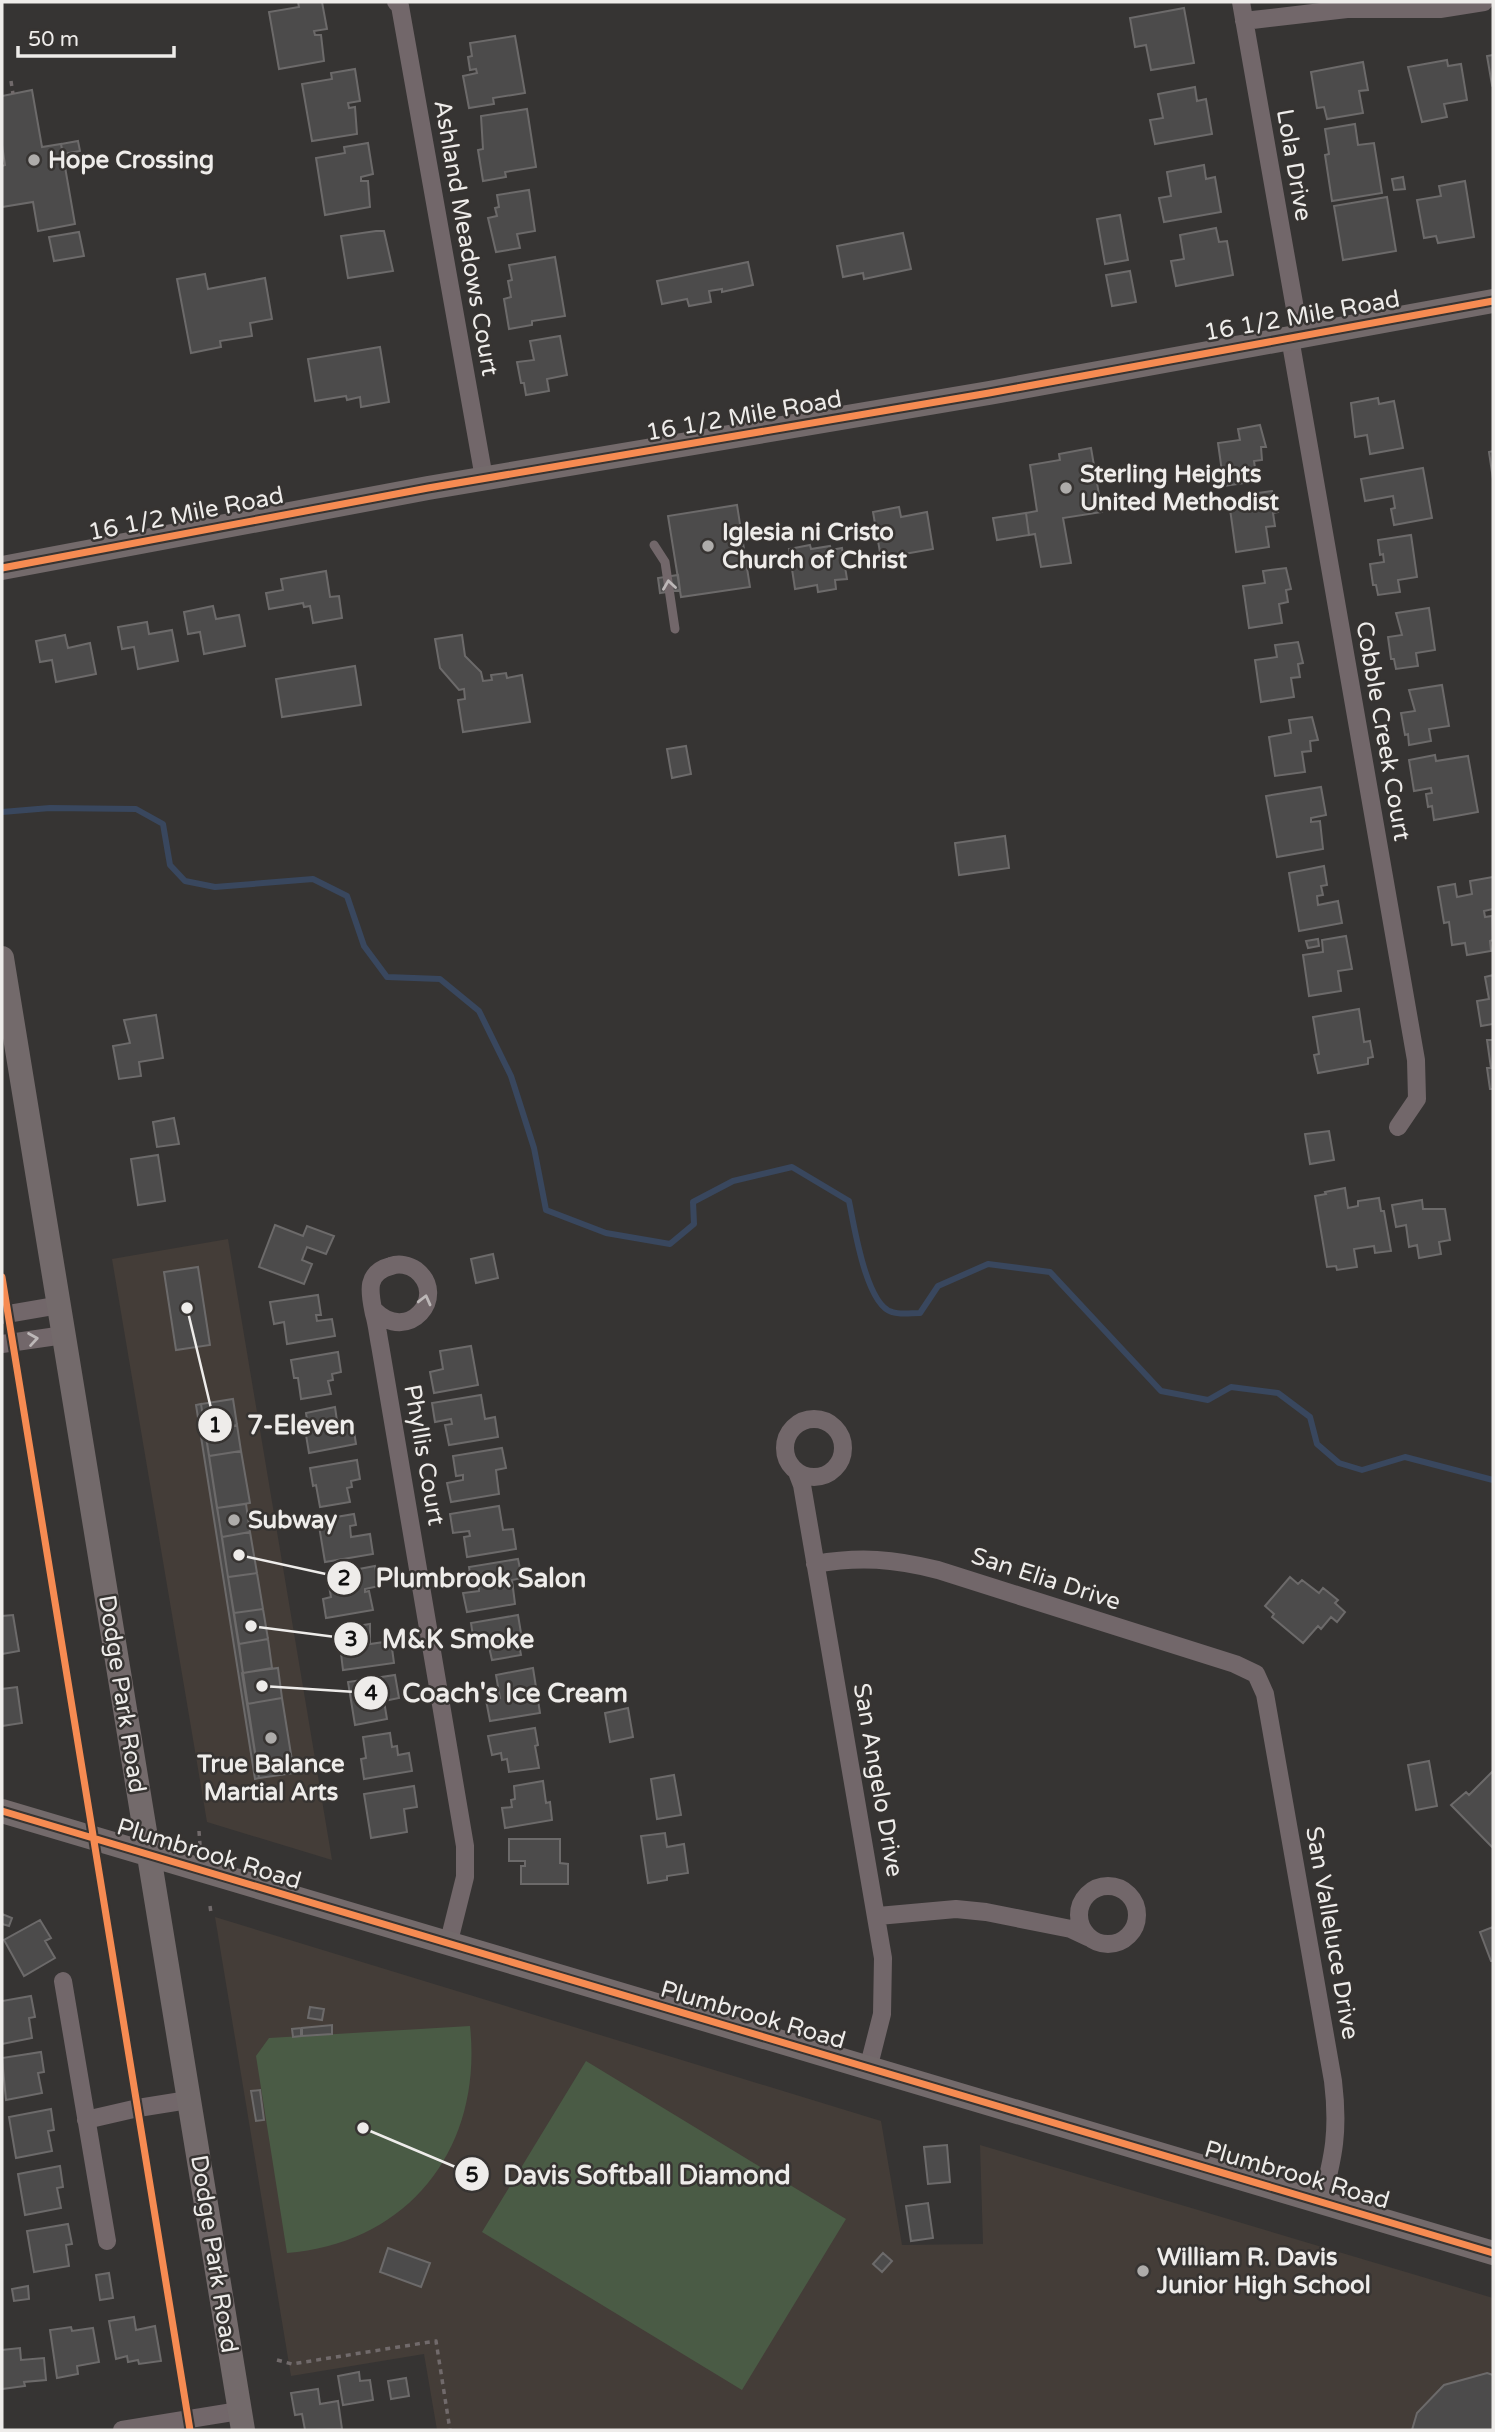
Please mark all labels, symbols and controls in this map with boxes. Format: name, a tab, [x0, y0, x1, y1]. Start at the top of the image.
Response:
scale bar	[18, 14, 173, 58]
text: 50 m	[28, 27, 79, 52]
street label: Ashland Meadows Court	[427, 98, 505, 378]
street label: Lola Drive	[1270, 107, 1318, 223]
place label: Hope Crossing	[48, 146, 214, 175]
marker: Hope Crossing	[26, 152, 42, 168]
street label: 16 1/2 Mile Road	[1202, 284, 1402, 348]
street label: 16 1/2 Mile Road	[644, 384, 844, 448]
place label: Sterling Heights United Methodist	[1080, 460, 1280, 517]
marker: Sterling Heights United Methodist	[1058, 480, 1074, 496]
street label: 16 1/2 Mile Road	[86, 481, 286, 547]
place label: Iglesia ni Cristo Church of Christ	[722, 518, 908, 575]
marker: Iglesia ni Cristo Church of Christ	[700, 538, 716, 554]
one-way arrow	[661, 579, 676, 591]
street label: Cobble Creek Court	[1349, 619, 1417, 843]
one-way arrow	[416, 1294, 431, 1306]
one-way arrow	[27, 1332, 39, 1347]
street label: Phyllis Court	[397, 1382, 451, 1528]
callout: 7-Eleven	[198, 1401, 369, 1448]
text: 7-Eleven	[247, 1410, 355, 1441]
text: 1	[208, 1413, 222, 1438]
place label: Subway	[248, 1506, 337, 1535]
marker: Subway	[226, 1512, 242, 1528]
street label: San Elia Drive	[968, 1541, 1124, 1617]
callout: Plumbrook Salon	[326, 1554, 600, 1601]
text: Plumbrook Salon	[376, 1563, 586, 1594]
text: 2	[337, 1566, 351, 1591]
street label: Dodge Park Road	[92, 1593, 152, 1795]
callout: M&K Smoke	[333, 1615, 549, 1662]
text: M&K Smoke	[382, 1624, 535, 1655]
text: 3	[344, 1627, 358, 1652]
callout: Coach's Ice Cream	[353, 1669, 642, 1716]
text: Coach's Ice Cream	[402, 1678, 628, 1709]
text: 4	[364, 1681, 378, 1706]
street label: San Angelo Drive	[847, 1681, 909, 1879]
marker: True Balance Martial Arts	[263, 1730, 279, 1746]
place label: True Balance Martial Arts	[196, 1750, 345, 1807]
street label: Plumbrook Road	[113, 1812, 305, 1896]
street label: San Valleluce Drive	[1299, 1824, 1365, 2042]
street label: Plumbrook Road	[657, 1975, 849, 2055]
street label: Plumbrook Road	[1201, 2135, 1393, 2215]
callout: Davis Softball Diamond	[454, 2151, 805, 2198]
street label: Dodge Park Road	[184, 2153, 244, 2355]
text: Davis Softball Diamond	[503, 2160, 791, 2191]
text: 5	[465, 2163, 479, 2188]
place label: William R. Davis Junior High School	[1156, 2243, 1371, 2300]
marker: William R. Davis Junior High School	[1135, 2263, 1151, 2279]

